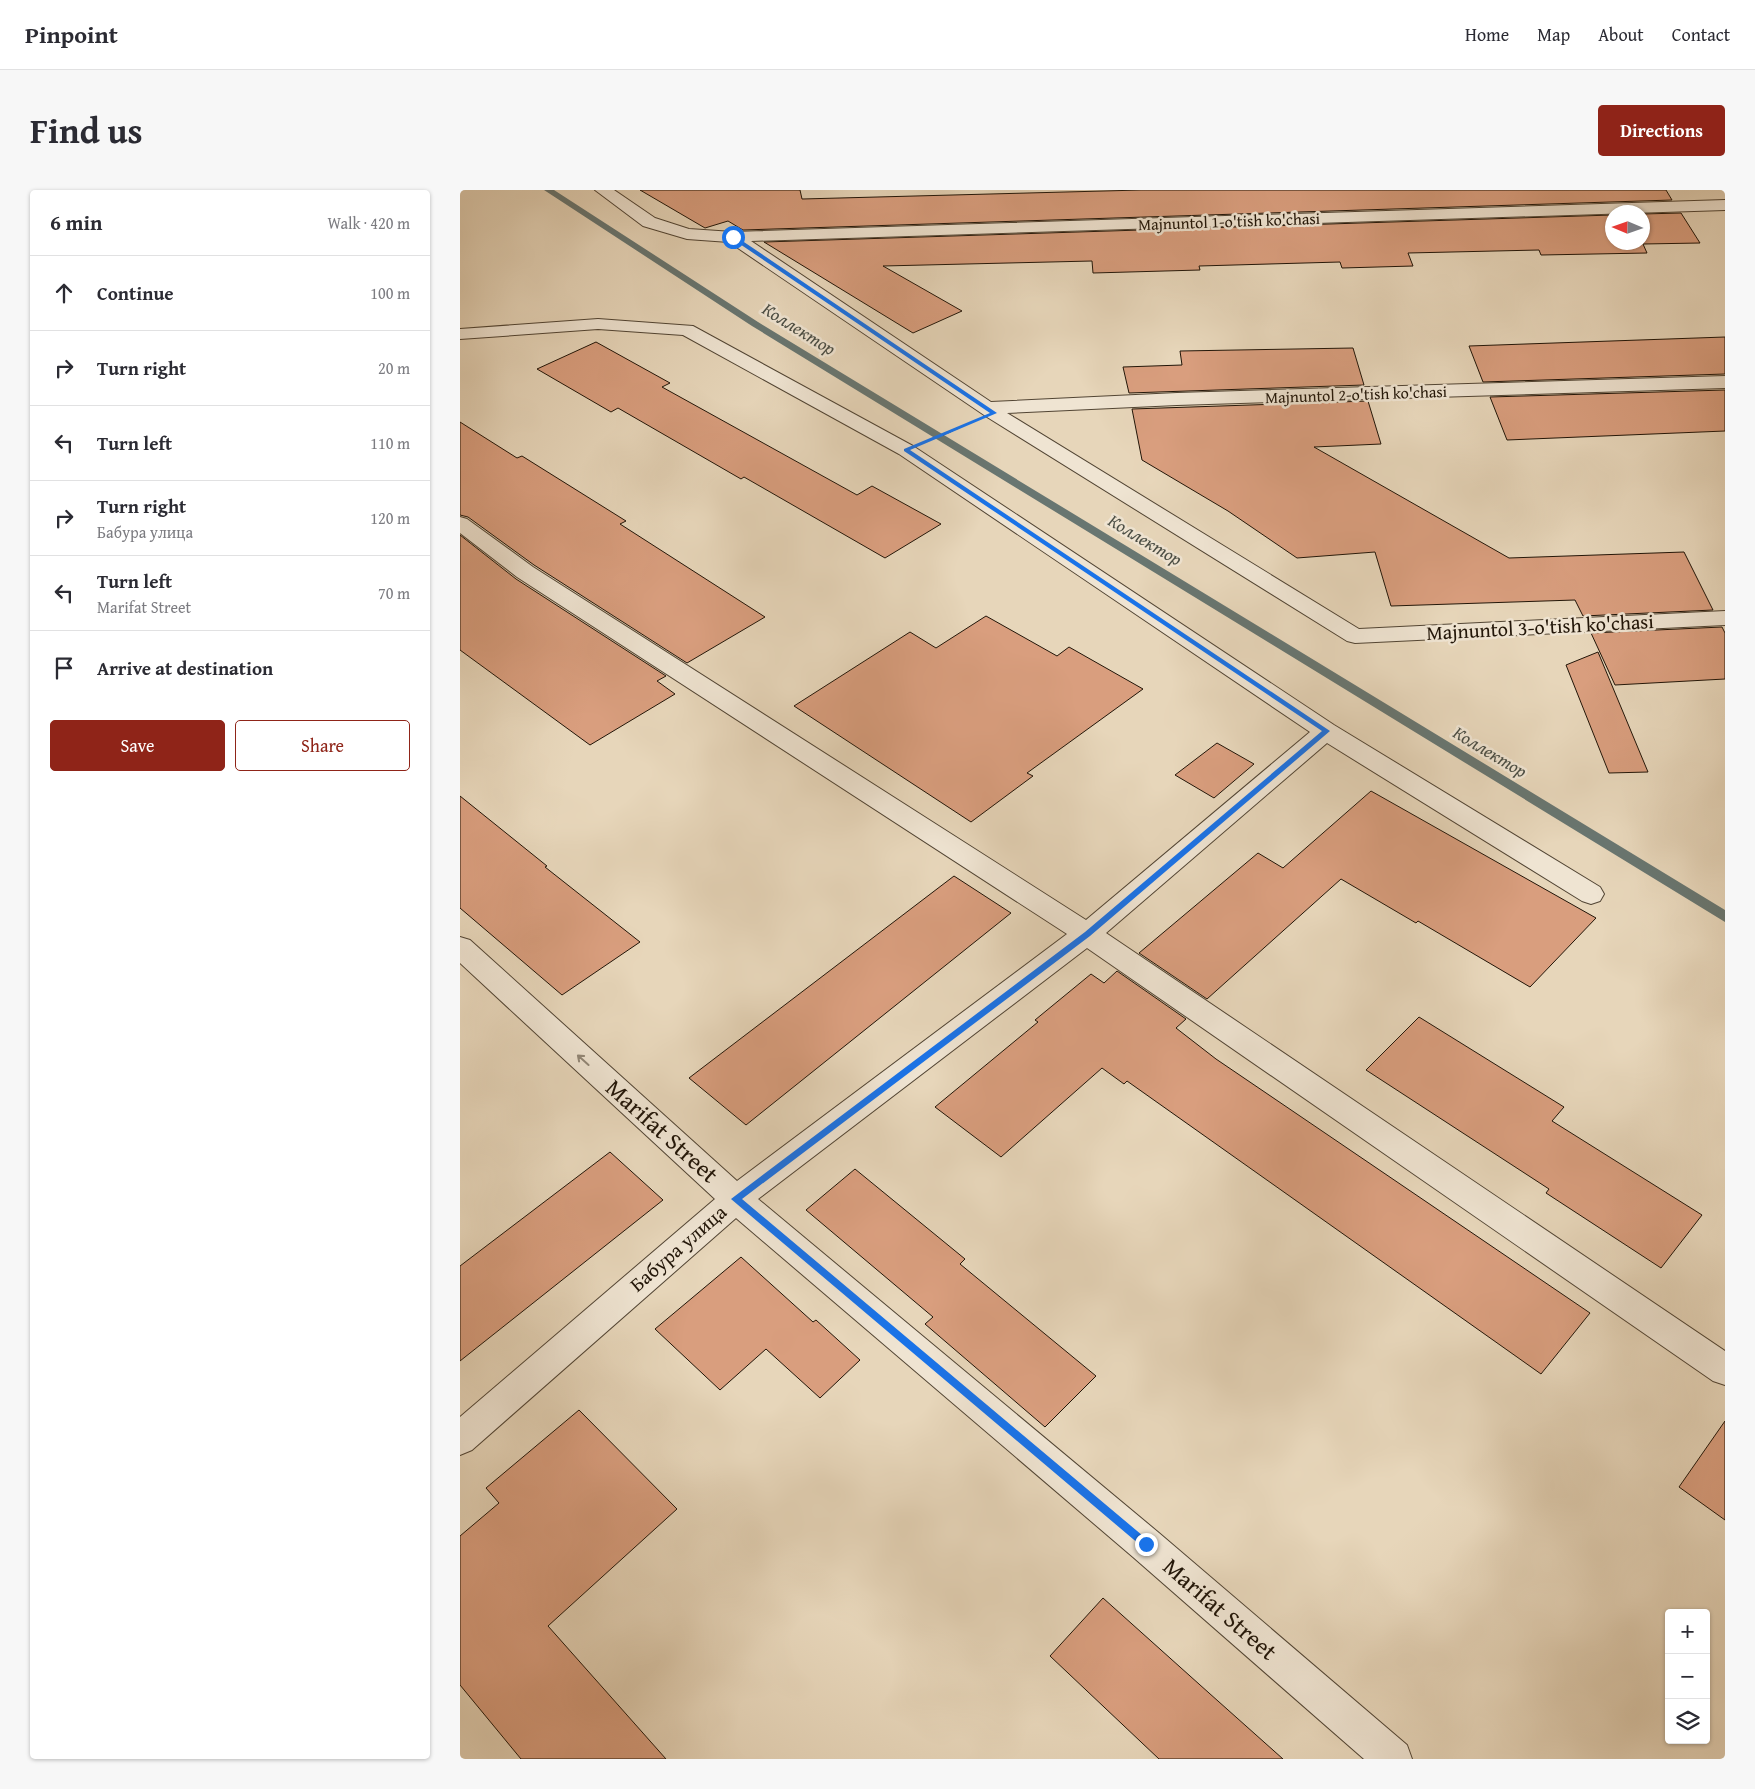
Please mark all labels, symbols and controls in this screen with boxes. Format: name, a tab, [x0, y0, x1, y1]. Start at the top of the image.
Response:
text: Pinpoint	[25, 17, 118, 52]
text: Home	[1465, 21, 1509, 48]
text: Map	[1537, 21, 1570, 48]
text: About	[1598, 21, 1644, 48]
text: Contact	[1672, 21, 1730, 48]
text: Find us	[30, 105, 143, 156]
button: Directions	[1598, 105, 1725, 156]
north arrow	[1605, 205, 1650, 250]
street label: Majnuntol 1-o'tish ko'chasi	[1138, 206, 1321, 236]
text: 6 min	[50, 207, 102, 238]
text: Walk · 420 m	[327, 211, 410, 235]
route start	[722, 226, 745, 249]
icon: ahead	[50, 279, 78, 307]
text: Continue	[97, 279, 174, 307]
text: 100 m	[370, 281, 410, 305]
water label: Коллектор	[757, 295, 841, 362]
icon: right	[50, 354, 78, 382]
text: Turn right	[97, 354, 186, 382]
text: 20 m	[378, 356, 410, 380]
street label: Majnuntol 2-o'tish ko'chasi	[1265, 379, 1448, 409]
icon: left	[50, 429, 78, 457]
text: Turn left	[97, 429, 172, 457]
text: 110 m	[370, 431, 410, 455]
text: Turn right	[97, 492, 186, 520]
icon: right	[50, 504, 78, 532]
text: 120 m	[370, 506, 410, 530]
water label: Коллектор	[1103, 507, 1187, 572]
text: Бабура улица	[97, 520, 193, 544]
text: Turn left	[97, 567, 172, 595]
icon: left	[50, 579, 78, 607]
text: 70 m	[378, 581, 410, 605]
text: Marifat Street	[97, 595, 191, 619]
street label: Majnuntol 3-o'tish ko'chasi	[1425, 606, 1655, 647]
icon: arrive	[50, 654, 78, 682]
text: Arrive at destination	[97, 654, 273, 682]
water label: Коллектор	[1448, 719, 1532, 784]
button: Save	[50, 720, 225, 771]
button: Share	[235, 720, 410, 771]
one-way arrow	[577, 1054, 590, 1065]
street label: Marifat Street	[598, 1070, 727, 1191]
street label: Бабура улица	[623, 1197, 733, 1298]
route end	[1135, 1533, 1158, 1556]
street label: Marifat Street	[1156, 1549, 1285, 1668]
map controls	[1665, 1609, 1710, 1744]
button: +	[1665, 1609, 1710, 1654]
button: −	[1665, 1654, 1710, 1699]
button: layers	[1665, 1699, 1710, 1744]

